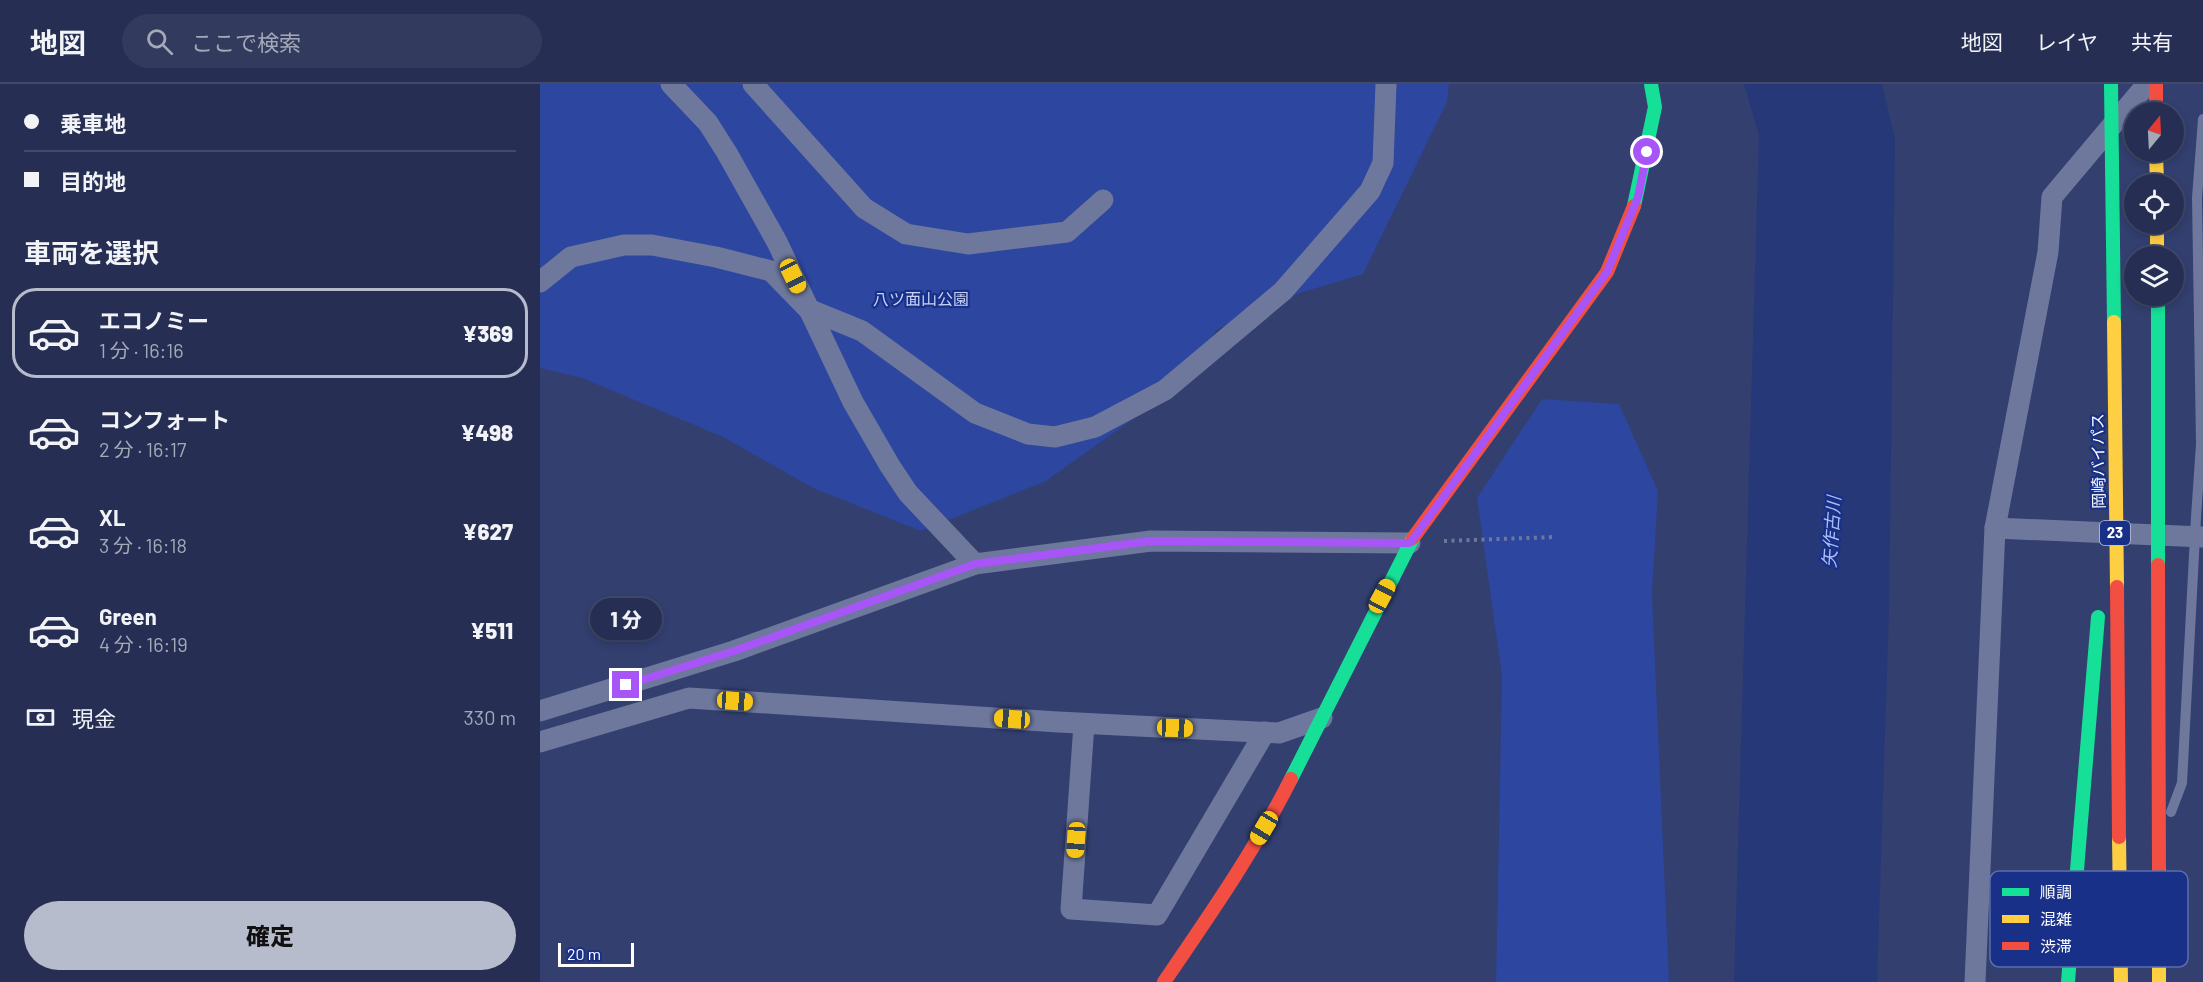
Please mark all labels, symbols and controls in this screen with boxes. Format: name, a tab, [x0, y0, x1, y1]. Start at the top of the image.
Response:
search box	[122, 14, 542, 68]
text: 地図	[30, 25, 86, 59]
icon: search	[143, 25, 176, 58]
text: ここで検索	[191, 29, 301, 55]
text: 地図	[1961, 29, 2003, 54]
text: レイヤ	[2036, 29, 2098, 54]
text: 共有	[2131, 29, 2173, 54]
north arrow	[2124, 102, 2184, 162]
map controls	[2124, 102, 2184, 306]
text: 乗車地	[60, 110, 126, 136]
route start	[1633, 138, 1660, 165]
text: 目的地	[60, 168, 126, 194]
button: locate	[2124, 174, 2184, 234]
text: 車両を選択	[24, 236, 159, 268]
button: layers	[2124, 246, 2184, 306]
car	[777, 256, 809, 296]
park label: 八ツ面山公園	[873, 289, 969, 308]
icon: car	[27, 306, 81, 360]
text: エコノミー	[99, 307, 209, 333]
text: ¥369	[462, 320, 513, 346]
text: 1 分 · 16:16	[99, 338, 184, 362]
icon: car	[27, 405, 81, 459]
text: コンフォート	[99, 406, 230, 432]
street label: 岡崎バイパス	[2087, 413, 2108, 509]
text: ¥498	[460, 419, 513, 445]
text: 2 分 · 16:17	[99, 437, 186, 461]
water label: 矢作古川	[1818, 493, 1845, 569]
icon: car	[27, 504, 81, 558]
text: XL	[99, 504, 125, 530]
text: ¥627	[462, 518, 513, 544]
road number: 23	[2100, 521, 2130, 545]
text: 3 分 · 16:18	[99, 533, 187, 557]
car	[1366, 576, 1398, 616]
callout: 1 分	[590, 598, 662, 640]
icon: car	[27, 603, 81, 657]
text: Green	[99, 603, 157, 629]
text: 1 分	[610, 607, 642, 631]
text: ¥511	[470, 617, 513, 643]
text: 4 分 · 16:19	[99, 632, 188, 656]
route end	[612, 671, 639, 698]
car	[716, 691, 754, 711]
icon: cash	[24, 701, 57, 734]
text: 現金	[72, 705, 116, 731]
text: 330 m	[464, 705, 516, 729]
car	[993, 709, 1031, 729]
car	[1157, 718, 1193, 738]
car	[1247, 808, 1281, 848]
car	[1066, 821, 1086, 859]
legend	[1990, 871, 2188, 967]
text: 順調	[2040, 882, 2072, 901]
button: 確定	[24, 901, 516, 970]
text: 混雑	[2040, 909, 2072, 928]
text: 渋滞	[2040, 936, 2072, 955]
scale bar	[558, 940, 634, 968]
text: 20 m	[567, 944, 601, 963]

